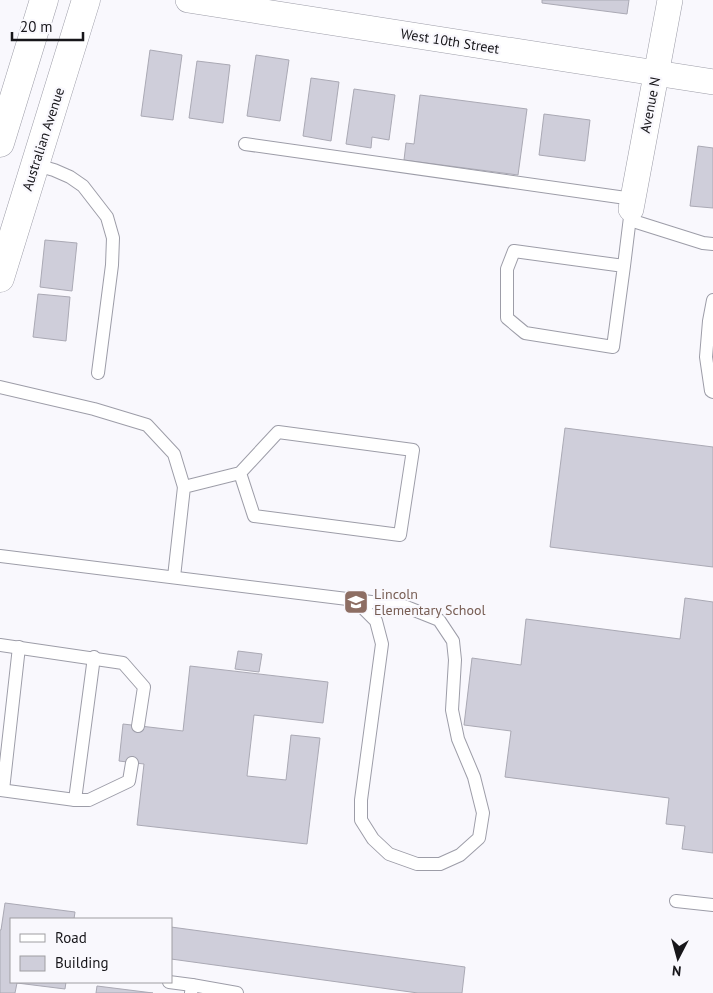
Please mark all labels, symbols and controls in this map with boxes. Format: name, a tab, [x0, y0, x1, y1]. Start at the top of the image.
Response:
scale bar	[12, 10, 84, 42]
text: 20 m	[20, 17, 53, 36]
street label: West 10th Street	[399, 24, 501, 58]
street label: Avenue N	[636, 75, 664, 135]
street label: Australian Avenue	[18, 85, 68, 193]
place label: Lincoln Elementary School	[374, 585, 486, 619]
school or university icon: Lincoln Elementary School	[343, 589, 369, 615]
legend	[10, 918, 172, 983]
text: Road	[55, 928, 87, 947]
north arrow	[653, 933, 703, 983]
text: Building	[55, 953, 109, 972]
text: N	[671, 961, 682, 980]

